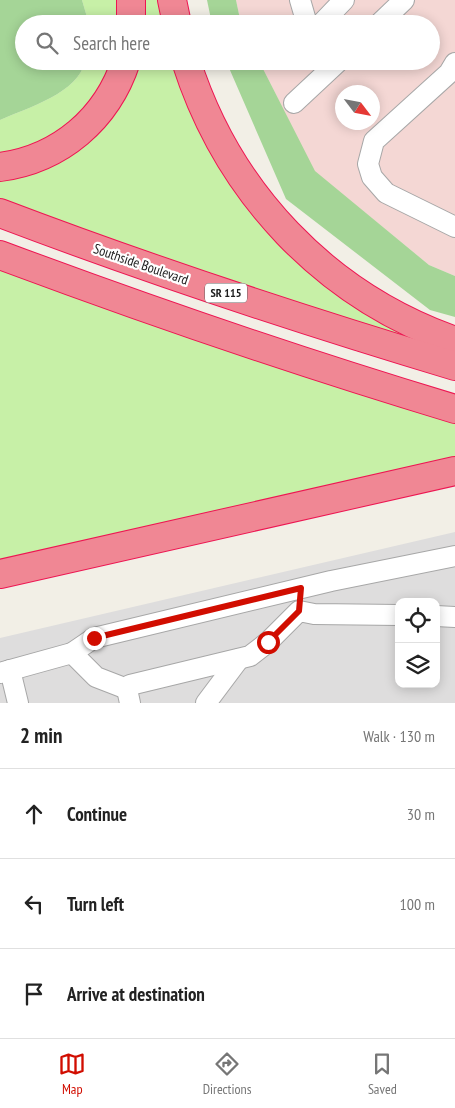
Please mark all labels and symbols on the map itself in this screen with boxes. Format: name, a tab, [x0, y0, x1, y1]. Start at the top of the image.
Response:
north arrow	[335, 85, 380, 130]
street label: Southside Boulevard	[91, 239, 191, 289]
road number: SR 115	[205, 284, 247, 302]
route end	[83, 627, 106, 650]
route start	[257, 631, 280, 654]

